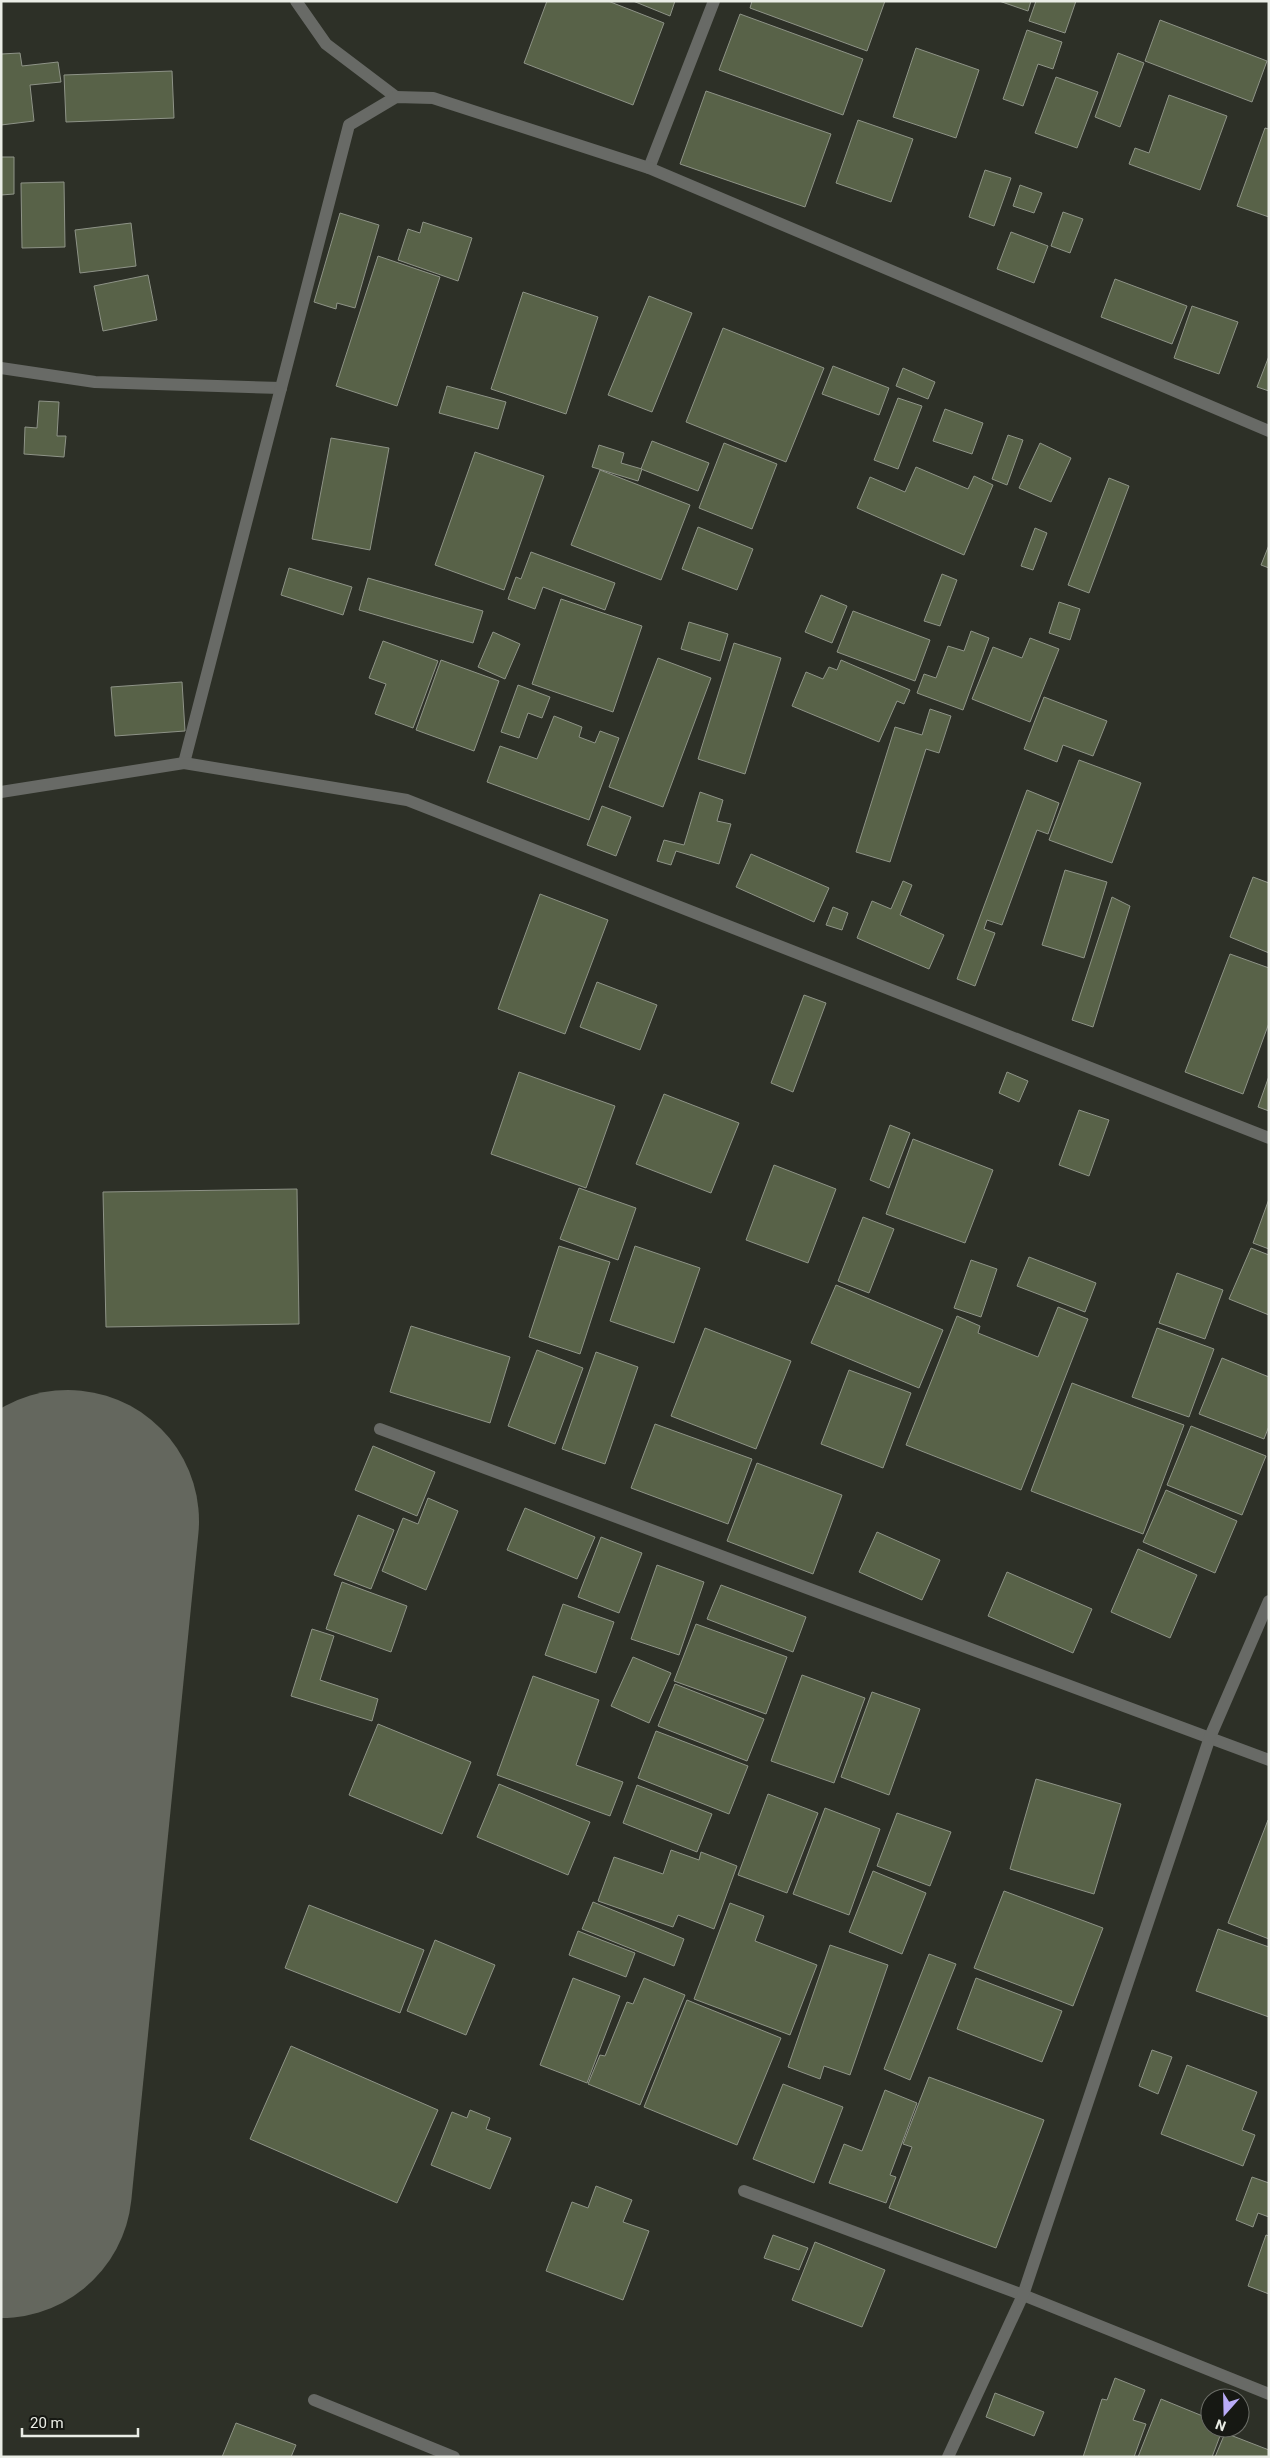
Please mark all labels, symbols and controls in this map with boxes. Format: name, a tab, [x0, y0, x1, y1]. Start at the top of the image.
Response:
north arrow	[1200, 2388, 1250, 2438]
scale bar	[22, 2406, 139, 2438]
text: 20 m	[30, 2414, 64, 2432]
text: N	[1213, 2416, 1228, 2434]

